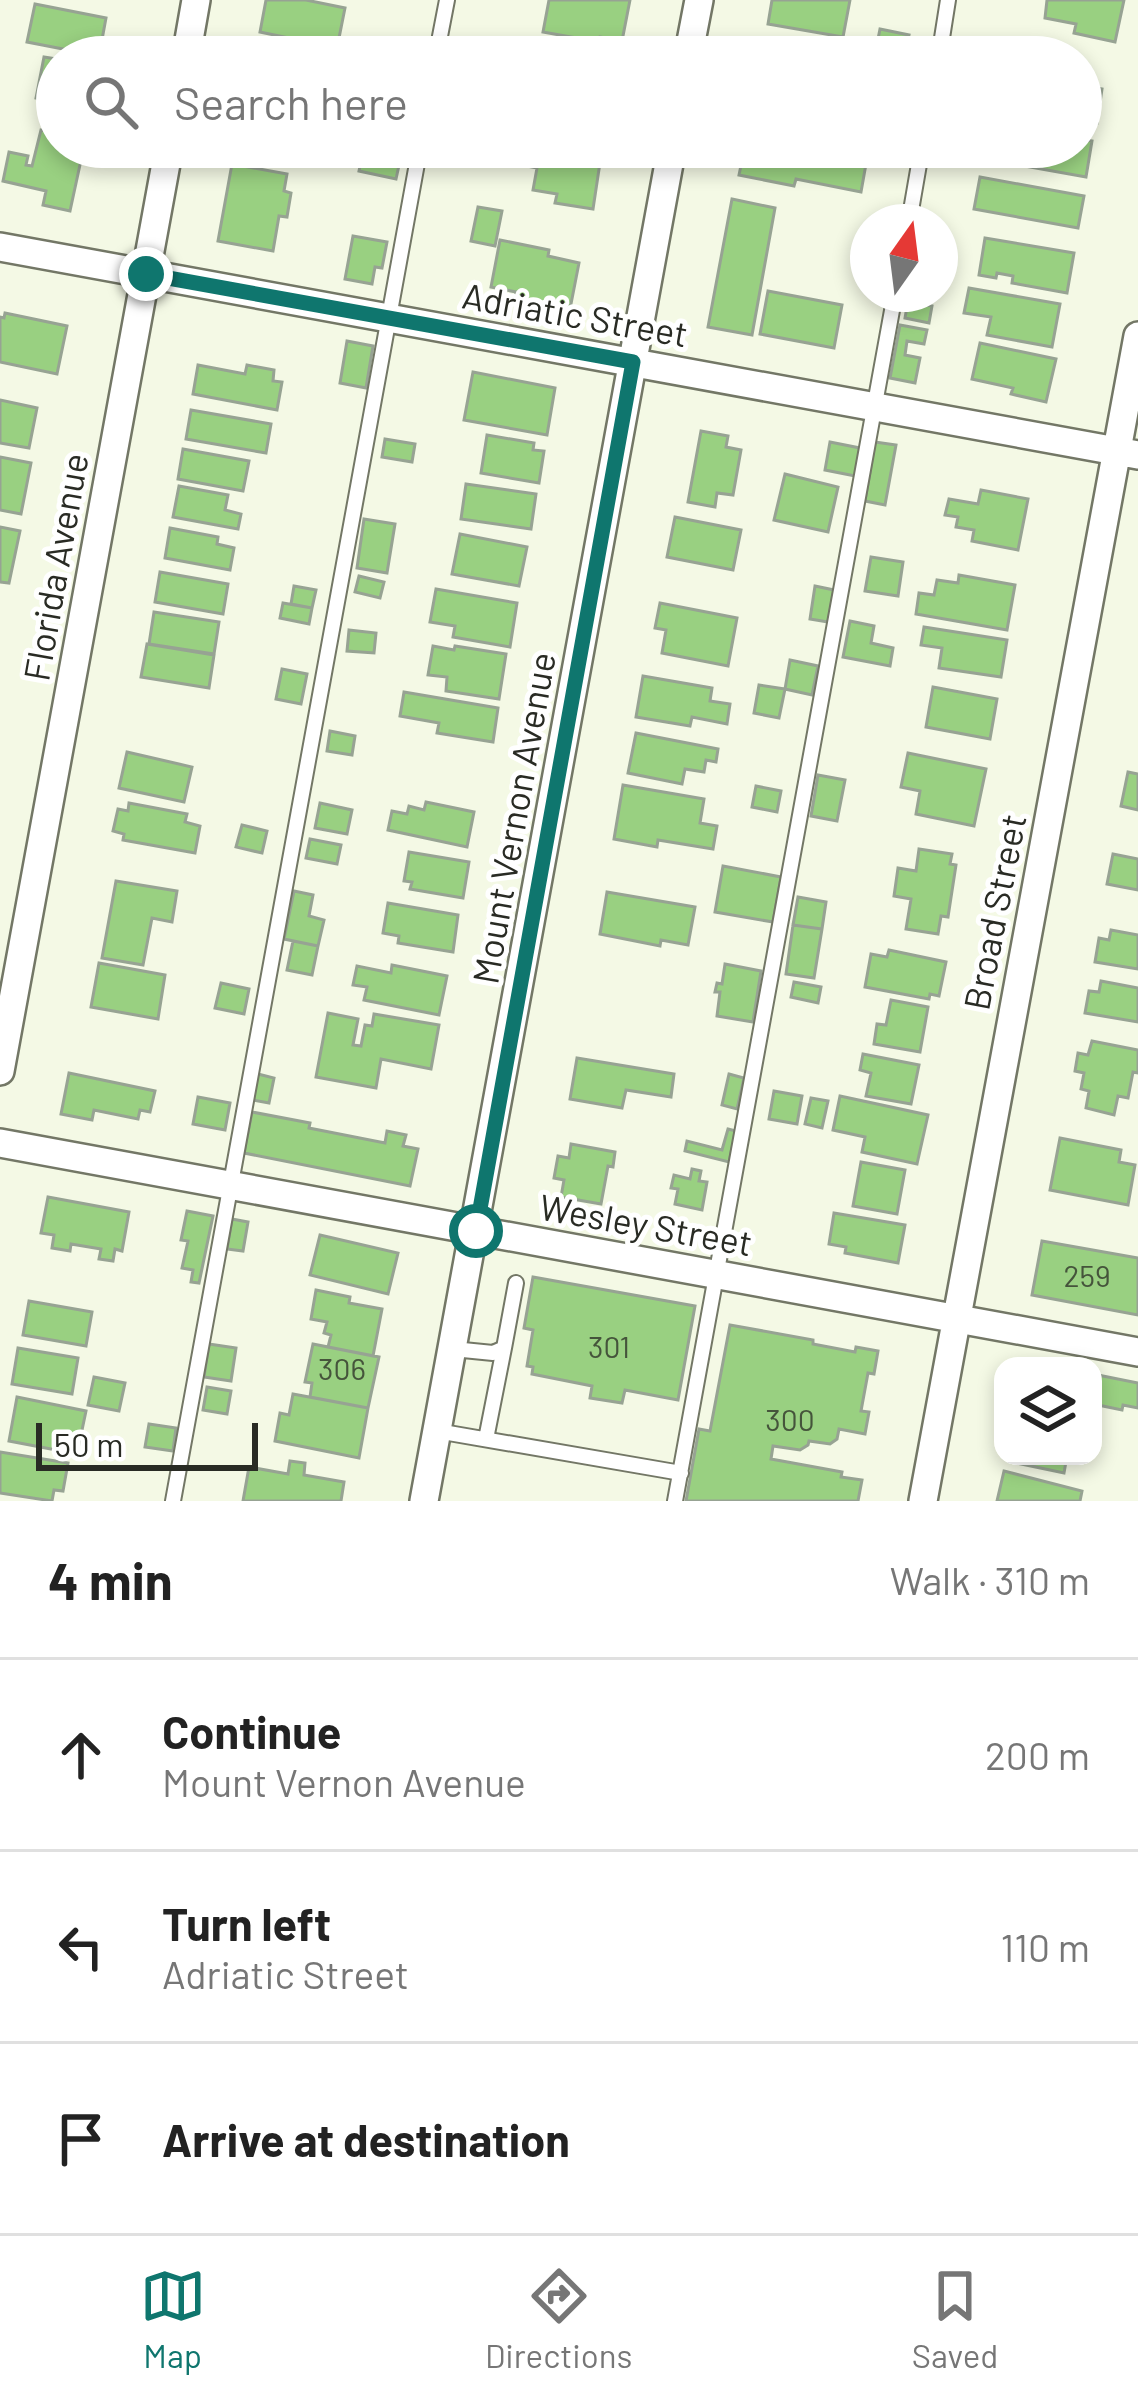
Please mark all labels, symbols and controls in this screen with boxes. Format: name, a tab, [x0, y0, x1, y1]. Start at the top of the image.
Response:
search box	[36, 36, 1102, 168]
icon: search	[78, 69, 144, 135]
text: Search here	[174, 75, 408, 129]
north arrow	[850, 204, 958, 312]
route end	[119, 247, 173, 301]
street label: Adriatic Street	[459, 273, 691, 354]
street label: Florida Avenue	[13, 450, 96, 684]
street label: Mount Vernon Avenue	[462, 649, 563, 987]
street label: Broad Street	[953, 810, 1034, 1013]
street label: Wesley Street	[537, 1184, 756, 1263]
route start	[449, 1204, 503, 1258]
house number: 259	[1063, 1257, 1111, 1293]
house number: 301	[588, 1328, 630, 1364]
house number: 306	[318, 1350, 366, 1386]
map controls	[994, 1357, 1102, 1465]
button: layers	[994, 1357, 1102, 1465]
house number: 300	[765, 1401, 815, 1437]
scale bar	[36, 1417, 258, 1470]
text: 50 m	[54, 1424, 124, 1464]
text: 4 min	[48, 1549, 173, 1610]
text: Walk · 310 m	[890, 1556, 1090, 1603]
text: Continue	[162, 1704, 341, 1758]
icon: ahead	[48, 1722, 114, 1788]
text: 200 m	[985, 1731, 1090, 1778]
text: Mount Vernon Avenue	[162, 1758, 526, 1805]
text: Turn left	[162, 1896, 331, 1950]
icon: left	[48, 1914, 114, 1980]
text: 110 m	[1000, 1923, 1090, 1970]
text: Adriatic Street	[162, 1950, 409, 1997]
icon: arrive	[48, 2106, 114, 2172]
text: Arrive at destination	[162, 2112, 570, 2166]
tab: Map	[140, 2263, 206, 2375]
tab: Directions	[485, 2263, 632, 2375]
tab: Saved	[912, 2263, 998, 2375]

